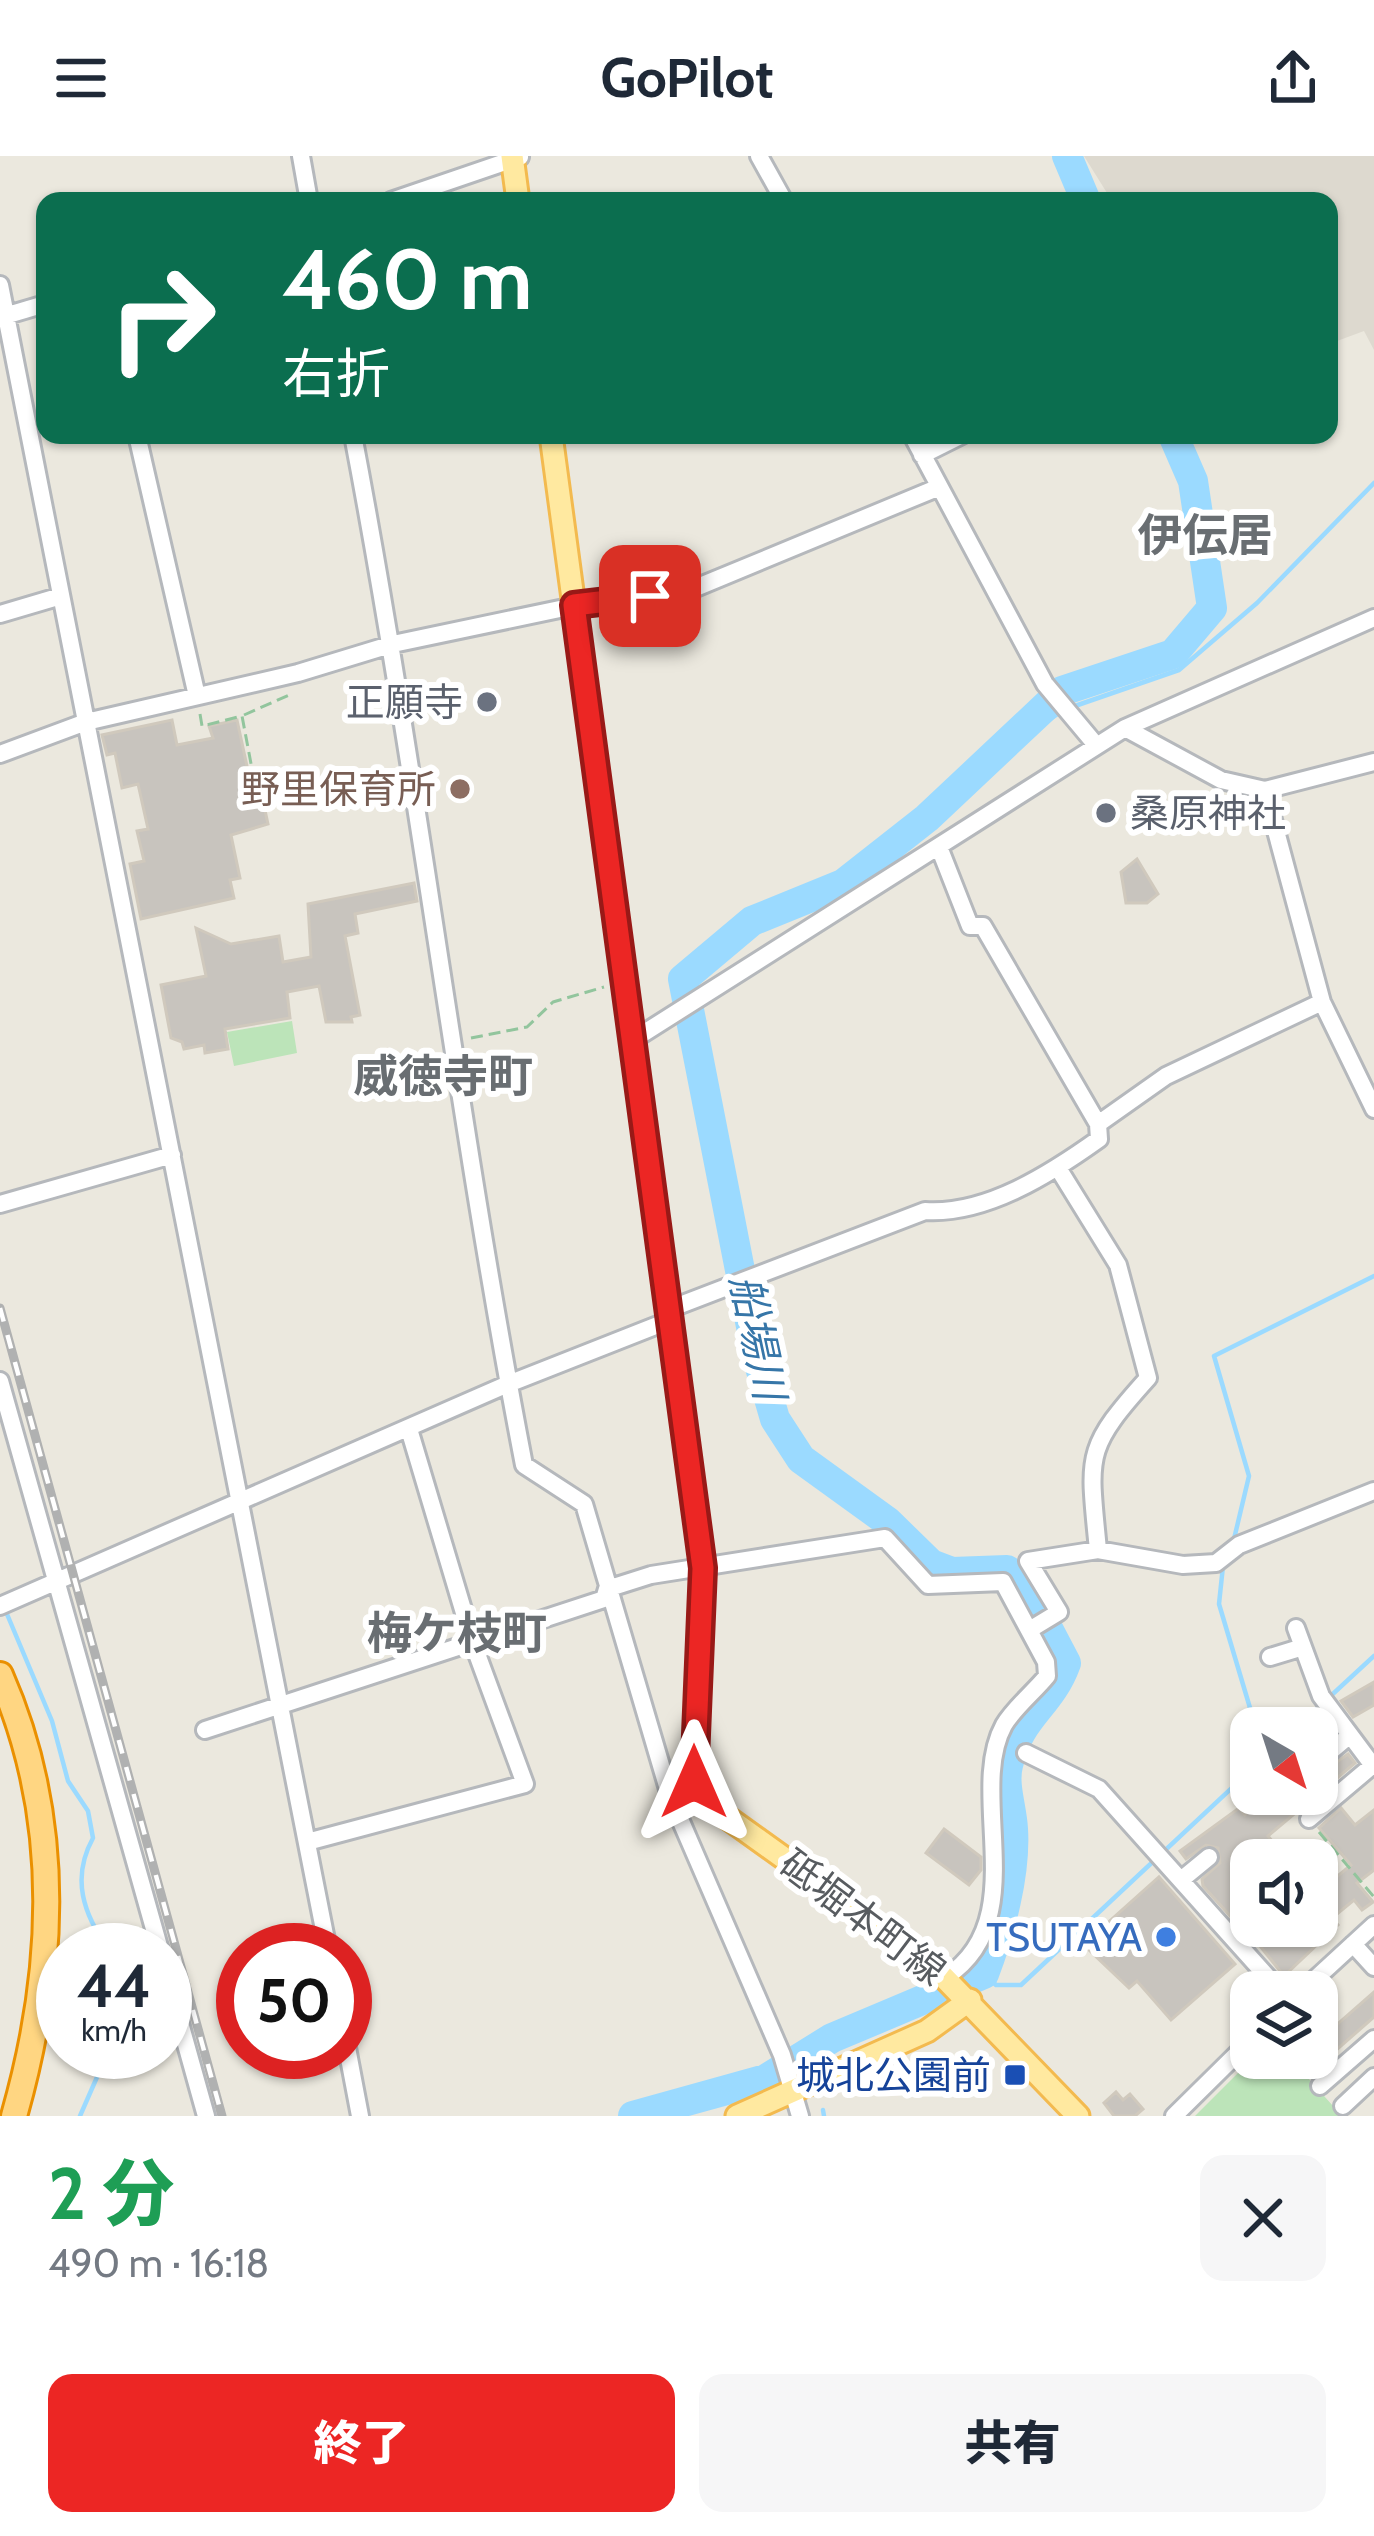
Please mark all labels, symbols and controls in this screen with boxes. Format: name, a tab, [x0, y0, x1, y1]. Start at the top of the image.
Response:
icon: menu	[48, 45, 114, 111]
text: GoPilot	[600, 45, 774, 111]
icon: share	[1260, 45, 1326, 111]
text: 460 m	[282, 228, 533, 330]
icon: right	[84, 240, 240, 396]
text: 右折	[282, 341, 390, 407]
district label: 伊伝居	[1137, 508, 1273, 562]
pin	[599, 545, 701, 647]
icon: arrive	[617, 563, 683, 629]
place label: 正願寺	[346, 678, 463, 726]
marker: 正願寺	[474, 689, 500, 715]
place label: 野里保育所	[241, 765, 436, 813]
marker: 野里保育所	[447, 776, 473, 802]
place label: 桑原神社	[1130, 789, 1286, 837]
marker: 桑原神社	[1093, 800, 1119, 826]
district label: 威徳寺町	[353, 1049, 533, 1103]
water label: 船場川	[719, 1270, 797, 1408]
district label: 梅ケ枝町	[367, 1606, 547, 1660]
north arrow	[1230, 1707, 1338, 1815]
map controls	[1230, 1707, 1338, 2079]
position arrow	[631, 1719, 757, 1845]
street label: 砥堀本町線	[771, 1839, 955, 1995]
button: sound	[1230, 1839, 1338, 1947]
place label: TSUTAYA	[986, 1913, 1142, 1961]
speed limit sign: 50	[216, 1923, 372, 2079]
marker: TSUTAYA	[1153, 1924, 1179, 1950]
text: 44	[77, 1949, 151, 2022]
button: layers	[1230, 1971, 1338, 2079]
text: km/h	[81, 2012, 147, 2049]
place label: 城北公園前	[796, 2051, 991, 2099]
marker: 城北公園前	[1002, 2062, 1028, 2088]
text: 2 分	[48, 2150, 174, 2237]
button: close	[1200, 2155, 1326, 2281]
text: 490 m · 16:18	[48, 2239, 269, 2287]
button: 終了	[48, 2374, 675, 2512]
button: 共有	[699, 2374, 1326, 2512]

